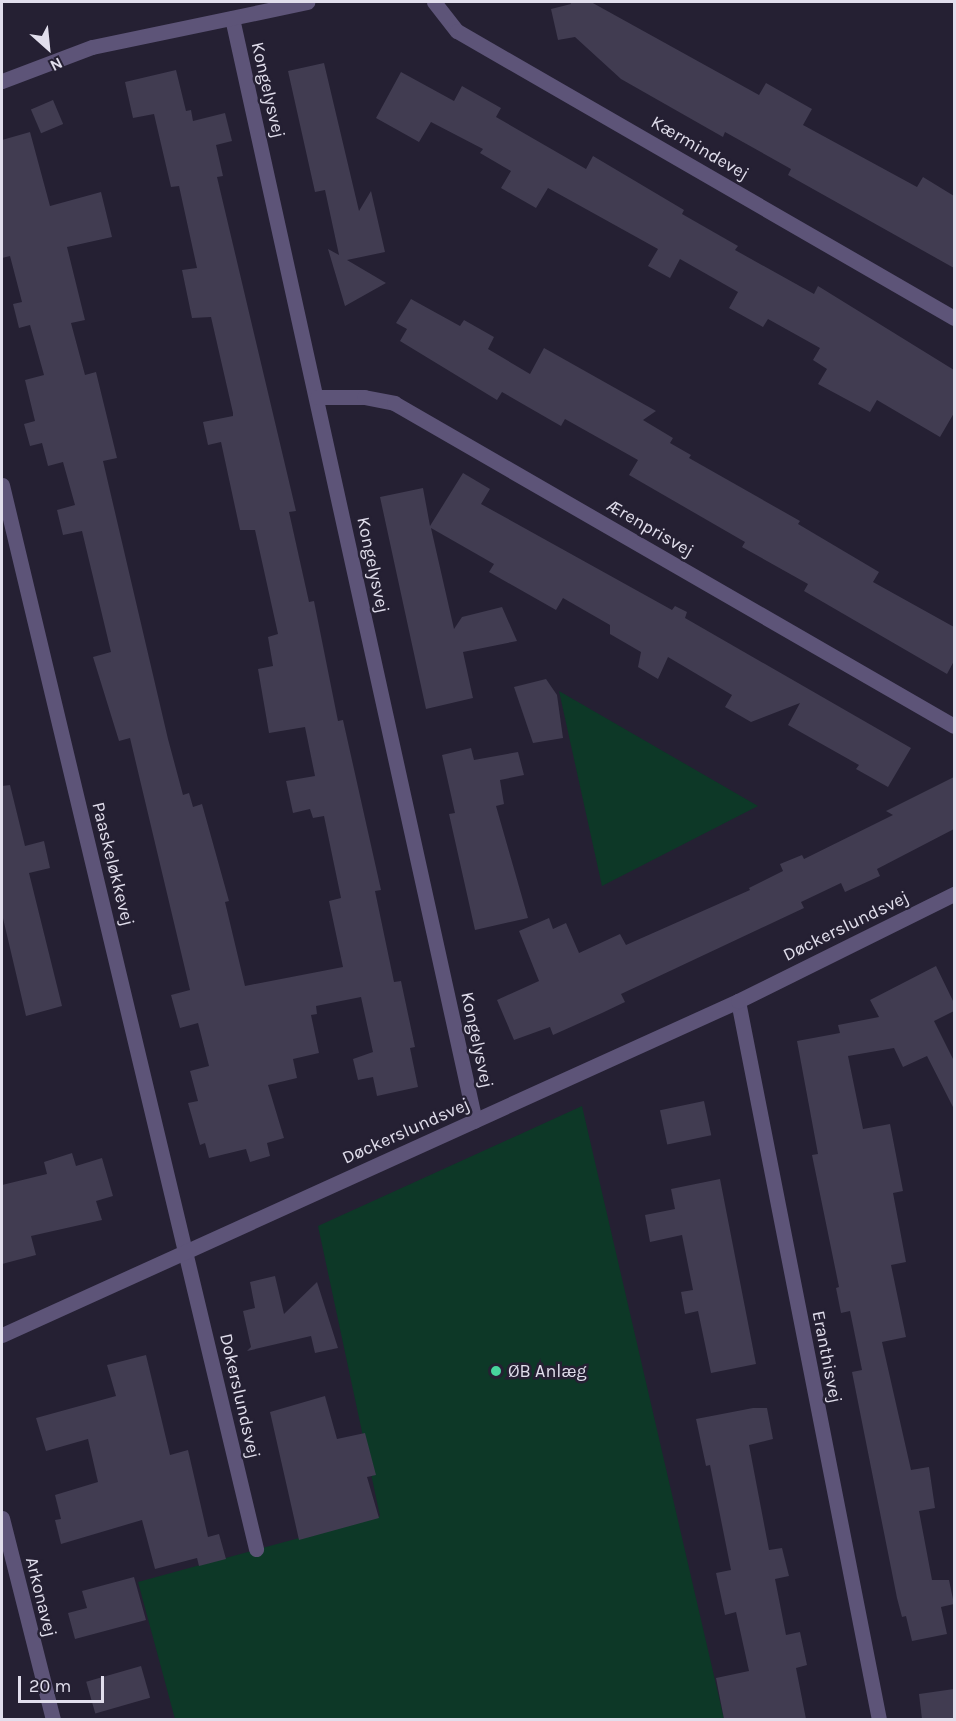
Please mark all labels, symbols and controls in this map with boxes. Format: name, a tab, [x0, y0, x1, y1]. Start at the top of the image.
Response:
north arrow	[18, 18, 78, 78]
street label: Kongelysvej	[246, 40, 290, 140]
text: N	[47, 53, 66, 76]
street label: Kærmindevej	[647, 111, 753, 185]
street label: Ærenprisvej	[602, 494, 698, 562]
street label: Kongelysvej	[352, 515, 394, 615]
street label: Paaskeløkkevej	[87, 800, 139, 928]
street label: Døckerslundsvej	[780, 886, 912, 966]
street label: Kongelysvej	[456, 990, 498, 1090]
street label: Døckerslundsvej	[339, 1093, 473, 1169]
street label: Eranthisvej	[807, 1309, 847, 1405]
street label: Dokerslundsvej	[215, 1331, 265, 1461]
place label: ØB Anlæg	[508, 1360, 587, 1382]
marker: ØB Anlæg	[489, 1364, 503, 1378]
street label: Arkonavej	[21, 1555, 61, 1639]
scale bar	[21, 1664, 106, 1702]
text: 20 m	[29, 1675, 71, 1697]

